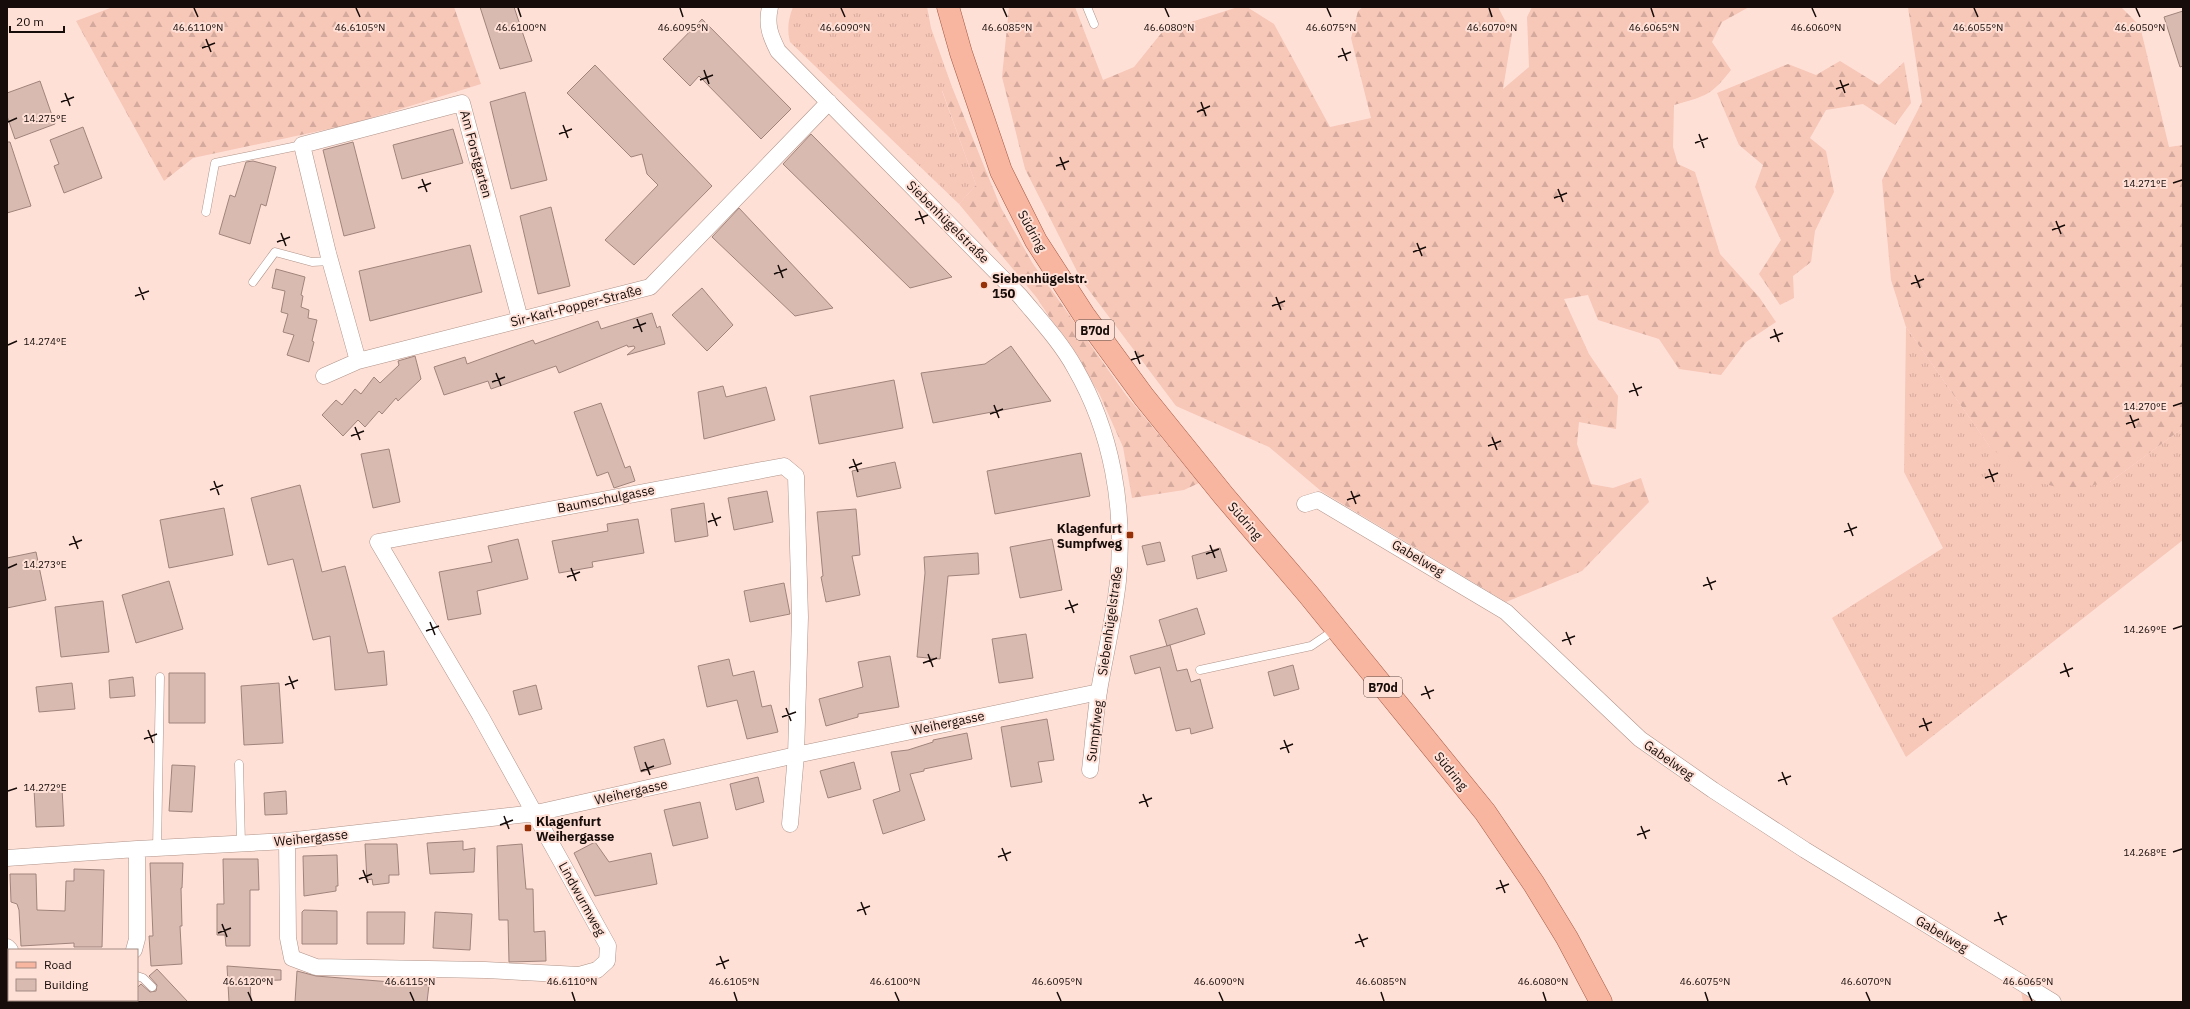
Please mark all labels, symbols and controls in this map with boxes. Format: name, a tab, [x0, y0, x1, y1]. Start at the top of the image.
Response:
scale bar	[10, 8, 64, 34]
text: 20 m	[16, 14, 44, 29]
text: 46.6110°N	[173, 21, 223, 34]
text: 46.6105°N	[335, 21, 385, 34]
text: 46.6100°N	[496, 21, 546, 34]
text: 46.6095°N	[658, 21, 708, 34]
text: 46.6090°N	[820, 21, 870, 34]
text: 46.6085°N	[982, 21, 1032, 34]
text: 46.6080°N	[1144, 21, 1194, 34]
text: 46.6075°N	[1306, 21, 1356, 34]
text: 46.6070°N	[1467, 21, 1517, 34]
text: 46.6065°N	[1629, 21, 1679, 34]
text: 46.6060°N	[1791, 21, 1841, 34]
text: 46.6055°N	[1953, 21, 2003, 34]
text: 46.6050°N	[2115, 21, 2165, 34]
street label: Am Forstgarten	[456, 108, 496, 200]
text: 14.275°E	[23, 112, 67, 125]
street label: Siebenhügelstraße	[903, 177, 993, 267]
text: 14.271°E	[2123, 177, 2167, 190]
street label: Südring	[1014, 207, 1050, 255]
place label: Siebenhügelstr. 150	[992, 270, 1088, 302]
marker: Siebenhügelstr. 150	[979, 280, 989, 290]
street label: Sir-Karl-Popper-Straße	[509, 281, 643, 331]
road number: B70d	[1076, 320, 1114, 340]
text: 14.274°E	[23, 335, 67, 348]
text: 14.270°E	[2123, 400, 2167, 413]
street label: Baumschulgasse	[556, 481, 656, 517]
street label: Südring	[1224, 499, 1266, 544]
place label: Klagenfurt Sumpfweg	[1057, 520, 1123, 552]
marker: Klagenfurt Sumpfweg	[1125, 530, 1135, 540]
street label: Gabelweg	[1389, 536, 1447, 580]
text: 14.273°E	[23, 558, 67, 571]
street label: Siebenhügelstraße	[1094, 565, 1126, 677]
text: 14.269°E	[2123, 623, 2167, 636]
road number: B70d	[1364, 677, 1402, 697]
street label: Sumpfweg	[1083, 699, 1107, 763]
street label: Weihergasse	[910, 707, 986, 739]
street label: Gabelweg	[1640, 736, 1698, 784]
street label: Südring	[1430, 748, 1472, 794]
street label: Weihergasse	[593, 775, 669, 809]
text: 14.272°E	[23, 781, 67, 794]
place label: Klagenfurt Weihergasse	[536, 813, 614, 845]
marker: Klagenfurt Weihergasse	[523, 823, 533, 833]
street label: Weihergasse	[273, 826, 349, 850]
text: 14.268°E	[2123, 846, 2167, 859]
street label: Lindwurmweg	[555, 859, 609, 939]
street label: Gabelweg	[1913, 912, 1971, 956]
legend	[8, 949, 138, 1001]
text: Road	[44, 957, 72, 972]
text: 46.6120°N	[223, 975, 273, 988]
text: 46.6115°N	[385, 975, 435, 988]
text: 46.6110°N	[547, 975, 597, 988]
text: 46.6105°N	[709, 975, 759, 988]
text: 46.6100°N	[870, 975, 920, 988]
text: 46.6095°N	[1032, 975, 1082, 988]
text: 46.6090°N	[1194, 975, 1244, 988]
text: 46.6085°N	[1356, 975, 1406, 988]
text: 46.6080°N	[1518, 975, 1568, 988]
text: 46.6075°N	[1680, 975, 1730, 988]
text: 46.6070°N	[1841, 975, 1891, 988]
text: 46.6065°N	[2003, 975, 2053, 988]
text: Building	[44, 977, 89, 992]

